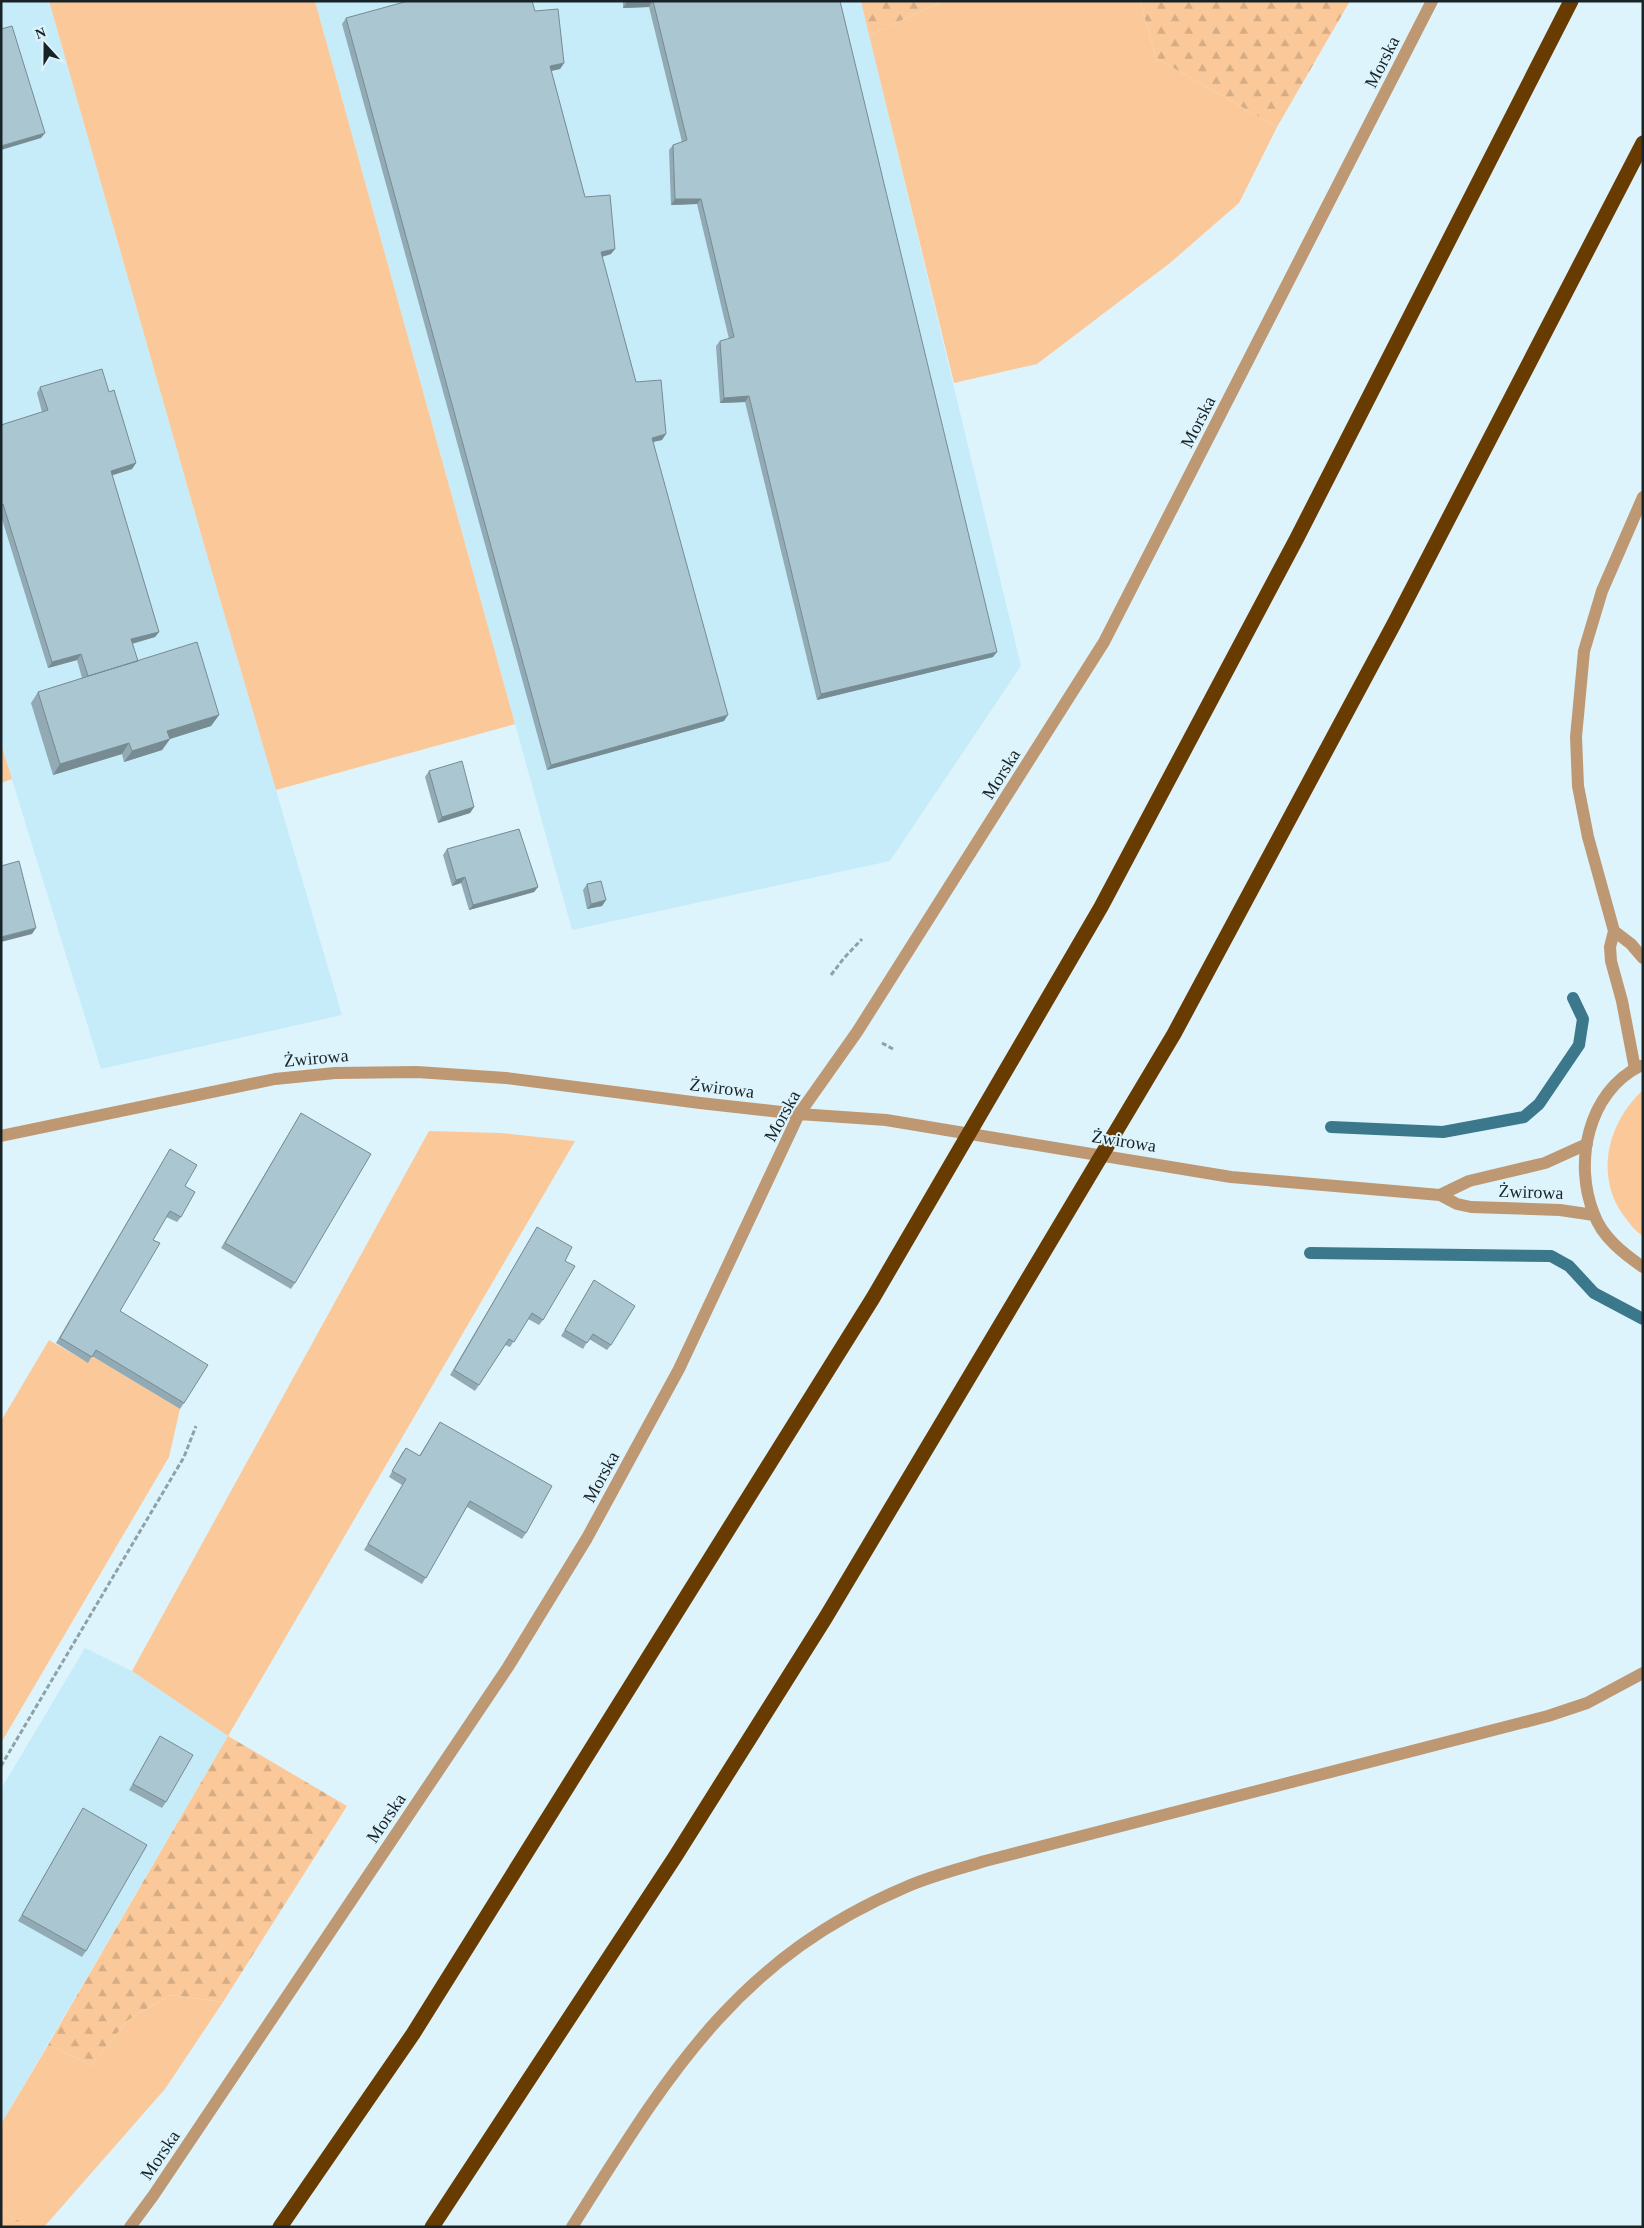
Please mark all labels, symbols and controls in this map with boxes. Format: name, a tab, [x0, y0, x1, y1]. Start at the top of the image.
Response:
north arrow	[20, 20, 70, 70]
text: N	[33, 25, 48, 42]
street label: Morska	[1361, 33, 1403, 91]
street label: Morska	[1177, 393, 1219, 451]
street label: Morska	[978, 745, 1024, 803]
street label: Żwirowa	[283, 1045, 349, 1071]
street label: Żwirowa	[689, 1074, 755, 1102]
street label: Morska	[760, 1087, 804, 1145]
street label: Żwirowa	[1090, 1126, 1158, 1156]
street label: Żwirowa	[1498, 1181, 1564, 1203]
street label: Morska	[579, 1448, 623, 1506]
street label: Morska	[362, 1790, 410, 1846]
street label: Morska	[136, 2127, 184, 2183]

